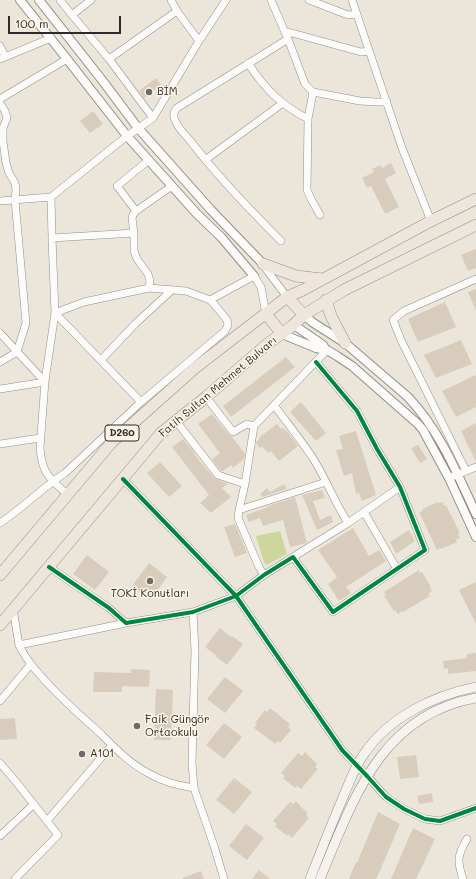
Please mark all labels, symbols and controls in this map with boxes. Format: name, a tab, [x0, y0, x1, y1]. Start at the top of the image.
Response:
scale bar	[10, 8, 123, 34]
text: 100 m	[15, 15, 49, 31]
place label: BİM	[157, 85, 177, 99]
marker: BİM	[144, 87, 154, 97]
street label: Fatih Sultan Mehmet Bulvarı	[156, 334, 280, 440]
road number: D260	[105, 425, 139, 441]
marker: TOKİ Konutları	[145, 576, 155, 586]
place label: TOKİ Konutları	[111, 587, 189, 601]
place label: Faik Güngör Ortaokulu	[145, 713, 209, 739]
marker: Faik Güngör Ortaokulu	[132, 721, 142, 731]
place label: A101	[90, 747, 114, 761]
marker: A101	[77, 749, 87, 759]

